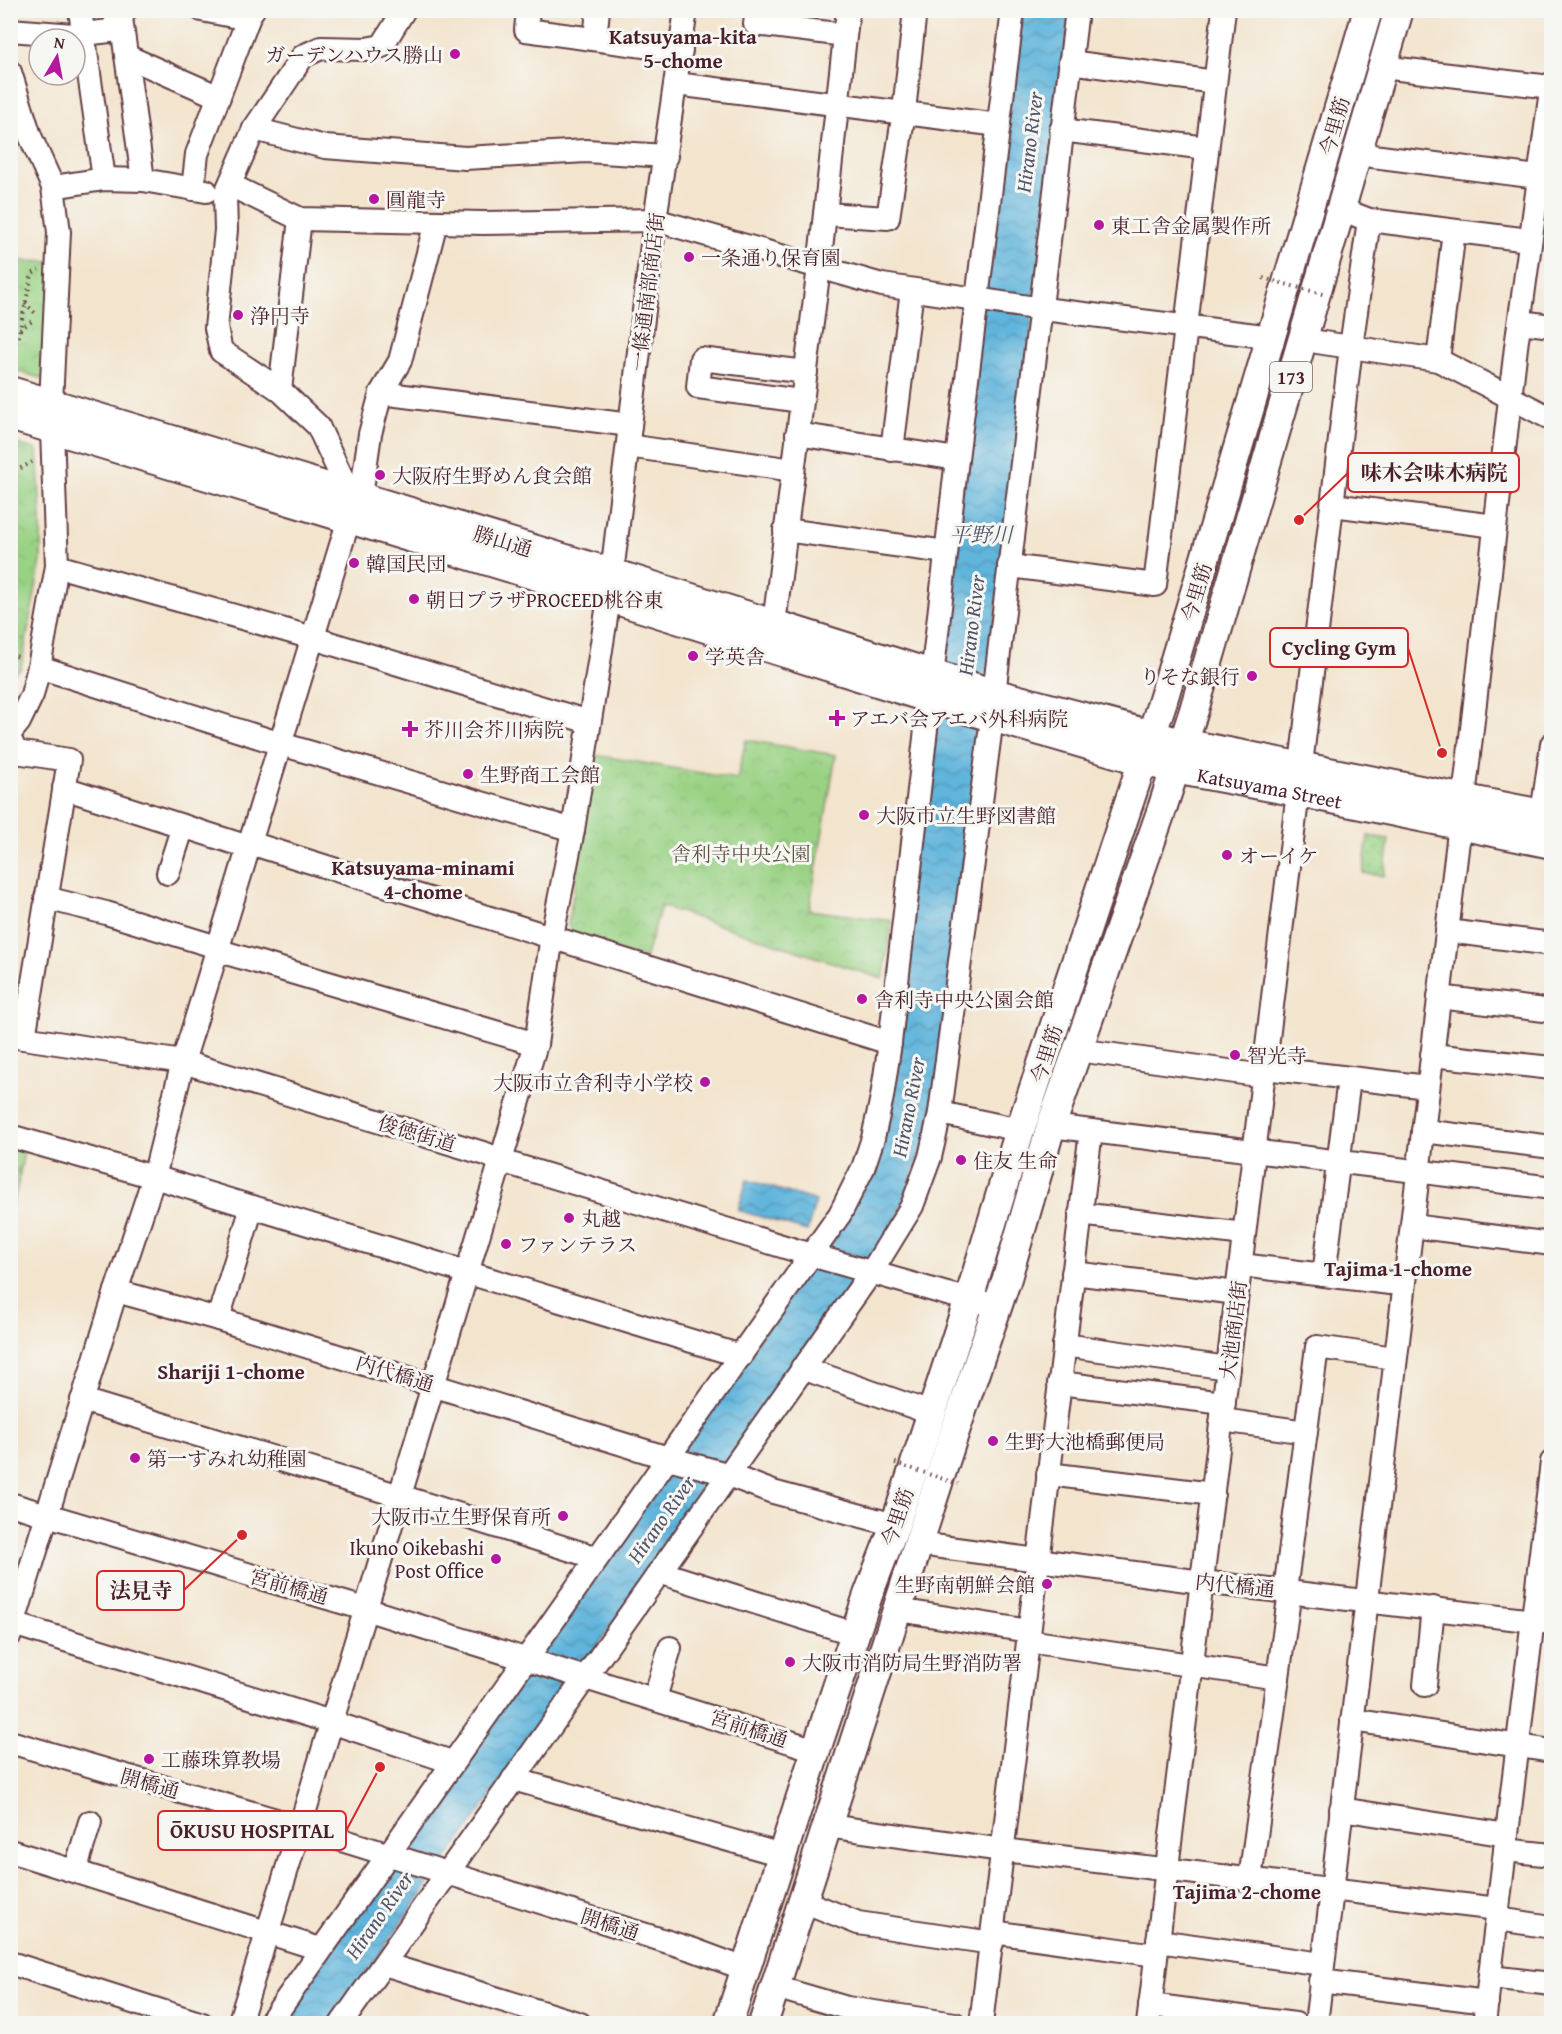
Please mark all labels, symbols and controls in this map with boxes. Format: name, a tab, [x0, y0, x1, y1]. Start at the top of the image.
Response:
district label: Katsuyama-kita 5-chome	[609, 21, 757, 76]
north arrow	[27, 27, 87, 87]
text: N	[52, 29, 67, 55]
place label: ガーデンハウス勝山	[265, 40, 443, 69]
marker: ガーデンハウス勝山	[448, 47, 462, 61]
water label: Hirano River	[1007, 89, 1051, 195]
street label: 今里筋	[1312, 93, 1356, 159]
place label: 圓龍寺	[386, 185, 446, 214]
marker: 圓龍寺	[367, 192, 381, 206]
street label: 一條通南部商店街	[623, 211, 671, 373]
place label: 東工舎金属製作所	[1111, 211, 1271, 240]
marker: 東工舎金属製作所	[1092, 218, 1106, 232]
place label: 一条通り保育園	[701, 243, 841, 272]
marker: 一条通り保育園	[682, 250, 696, 264]
place label: 浄円寺	[250, 301, 310, 330]
marker: 浄円寺	[231, 308, 245, 322]
road number: 173	[1270, 362, 1312, 392]
callout: 味木会味木病院	[1348, 453, 1519, 492]
text: 味木会味木病院	[1361, 457, 1508, 488]
place label: 大阪府生野めん食会館	[392, 461, 592, 490]
marker: 大阪府生野めん食会館	[373, 468, 387, 482]
street label: 勝山通	[470, 518, 536, 564]
water label: 平野川	[950, 519, 1014, 550]
place label: 韓国民団	[366, 549, 446, 578]
marker: 韓国民団	[347, 556, 361, 570]
street label: 今里筋	[1173, 559, 1219, 625]
water label: Hirano River	[949, 572, 993, 678]
place label: 朝日プラザPROCEED桃谷東	[426, 585, 664, 614]
marker: 朝日プラザPROCEED桃谷東	[407, 592, 421, 606]
callout: Cycling Gym	[1270, 628, 1408, 667]
text: Cycling Gym	[1282, 632, 1396, 663]
place label: 学英舎	[705, 642, 765, 671]
marker: 学英舎	[686, 649, 700, 663]
place label: りそな銀行	[1140, 662, 1240, 691]
marker: りそな銀行	[1245, 669, 1259, 683]
place label: アエバ会アエバ外科病院	[850, 704, 1068, 733]
marker: アエバ会アエバ外科病院	[828, 709, 846, 727]
place label: 芥川会芥川病院	[424, 715, 564, 744]
marker: 芥川会芥川病院	[401, 720, 419, 738]
street label: Katsuyama Street	[1195, 759, 1345, 815]
place label: 生野商工会館	[480, 760, 600, 789]
marker: 生野商工会館	[461, 767, 475, 781]
place label: 大阪市立生野図書館	[876, 801, 1056, 830]
marker: 大阪市立生野図書館	[857, 808, 871, 822]
park label: 舎利寺中央公園	[671, 839, 811, 868]
place label: オーイケ	[1239, 841, 1319, 870]
marker: オーイケ	[1220, 848, 1234, 862]
district label: Katsuyama-minami 4-chome	[332, 852, 515, 907]
place label: 舎利寺中央公園会館	[874, 985, 1054, 1014]
marker: 舎利寺中央公園会館	[855, 992, 869, 1006]
street label: 今里筋	[1023, 1021, 1069, 1087]
place label: 智光寺	[1247, 1041, 1307, 1070]
marker: 智光寺	[1228, 1048, 1242, 1062]
water label: Hirano River	[883, 1053, 933, 1161]
place label: 大阪市立舎利寺小学校	[493, 1068, 693, 1097]
marker: 大阪市立舎利寺小学校	[698, 1075, 712, 1089]
street label: 俊徳街道	[375, 1107, 459, 1159]
place label: 住友 生命	[973, 1146, 1057, 1175]
marker: 住友 生命	[954, 1153, 968, 1167]
place label: 丸越	[581, 1204, 621, 1233]
marker: 丸越	[562, 1211, 576, 1225]
place label: ファンテラス	[518, 1230, 637, 1259]
marker: ファンテラス	[499, 1237, 513, 1251]
district label: Tajima 1-chome	[1324, 1253, 1472, 1284]
street label: 大池商店街	[1213, 1279, 1253, 1381]
street label: 内代橋通	[353, 1347, 437, 1399]
district label: Shariji 1-chome	[157, 1356, 305, 1387]
place label: 生野大池橋郵便局	[1005, 1427, 1165, 1456]
marker: 生野大池橋郵便局	[986, 1434, 1000, 1448]
place label: 第一すみれ幼稚園	[147, 1444, 307, 1473]
marker: 第一すみれ幼稚園	[128, 1451, 142, 1465]
water label: Hirano River	[619, 1468, 703, 1570]
street label: 今里筋	[874, 1484, 920, 1550]
place label: 大阪市立生野保育所	[371, 1502, 551, 1531]
marker: 大阪市立生野保育所	[556, 1509, 570, 1523]
place label: Ikuno Oikebashi Post Office	[350, 1533, 484, 1585]
marker: Ikuno Oikebashi Post Office	[489, 1552, 503, 1566]
street label: 宮前橋通	[247, 1561, 331, 1611]
street label: 内代橋通	[1194, 1566, 1276, 1604]
place label: 生野南朝鮮会館	[895, 1570, 1035, 1599]
callout: 法見寺	[97, 1571, 184, 1610]
text: 法見寺	[110, 1575, 173, 1606]
marker: 生野南朝鮮会館	[1040, 1577, 1054, 1591]
place label: 大阪市消防局生野消防署	[802, 1648, 1022, 1677]
marker: 大阪市消防局生野消防署	[783, 1655, 797, 1669]
street label: 宮前橋通	[706, 1702, 792, 1754]
place label: 工藤珠算教場	[161, 1745, 281, 1774]
marker: 工藤珠算教場	[142, 1752, 156, 1766]
street label: 開橋通	[117, 1761, 183, 1805]
callout: ŌKUSU HOSPITAL	[158, 1811, 346, 1850]
text: ŌKUSU HOSPITAL	[170, 1815, 334, 1846]
water label: Hirano River	[337, 1864, 421, 1966]
district label: Tajima 2-chome	[1173, 1876, 1321, 1907]
street label: 開橋通	[577, 1901, 643, 1947]

